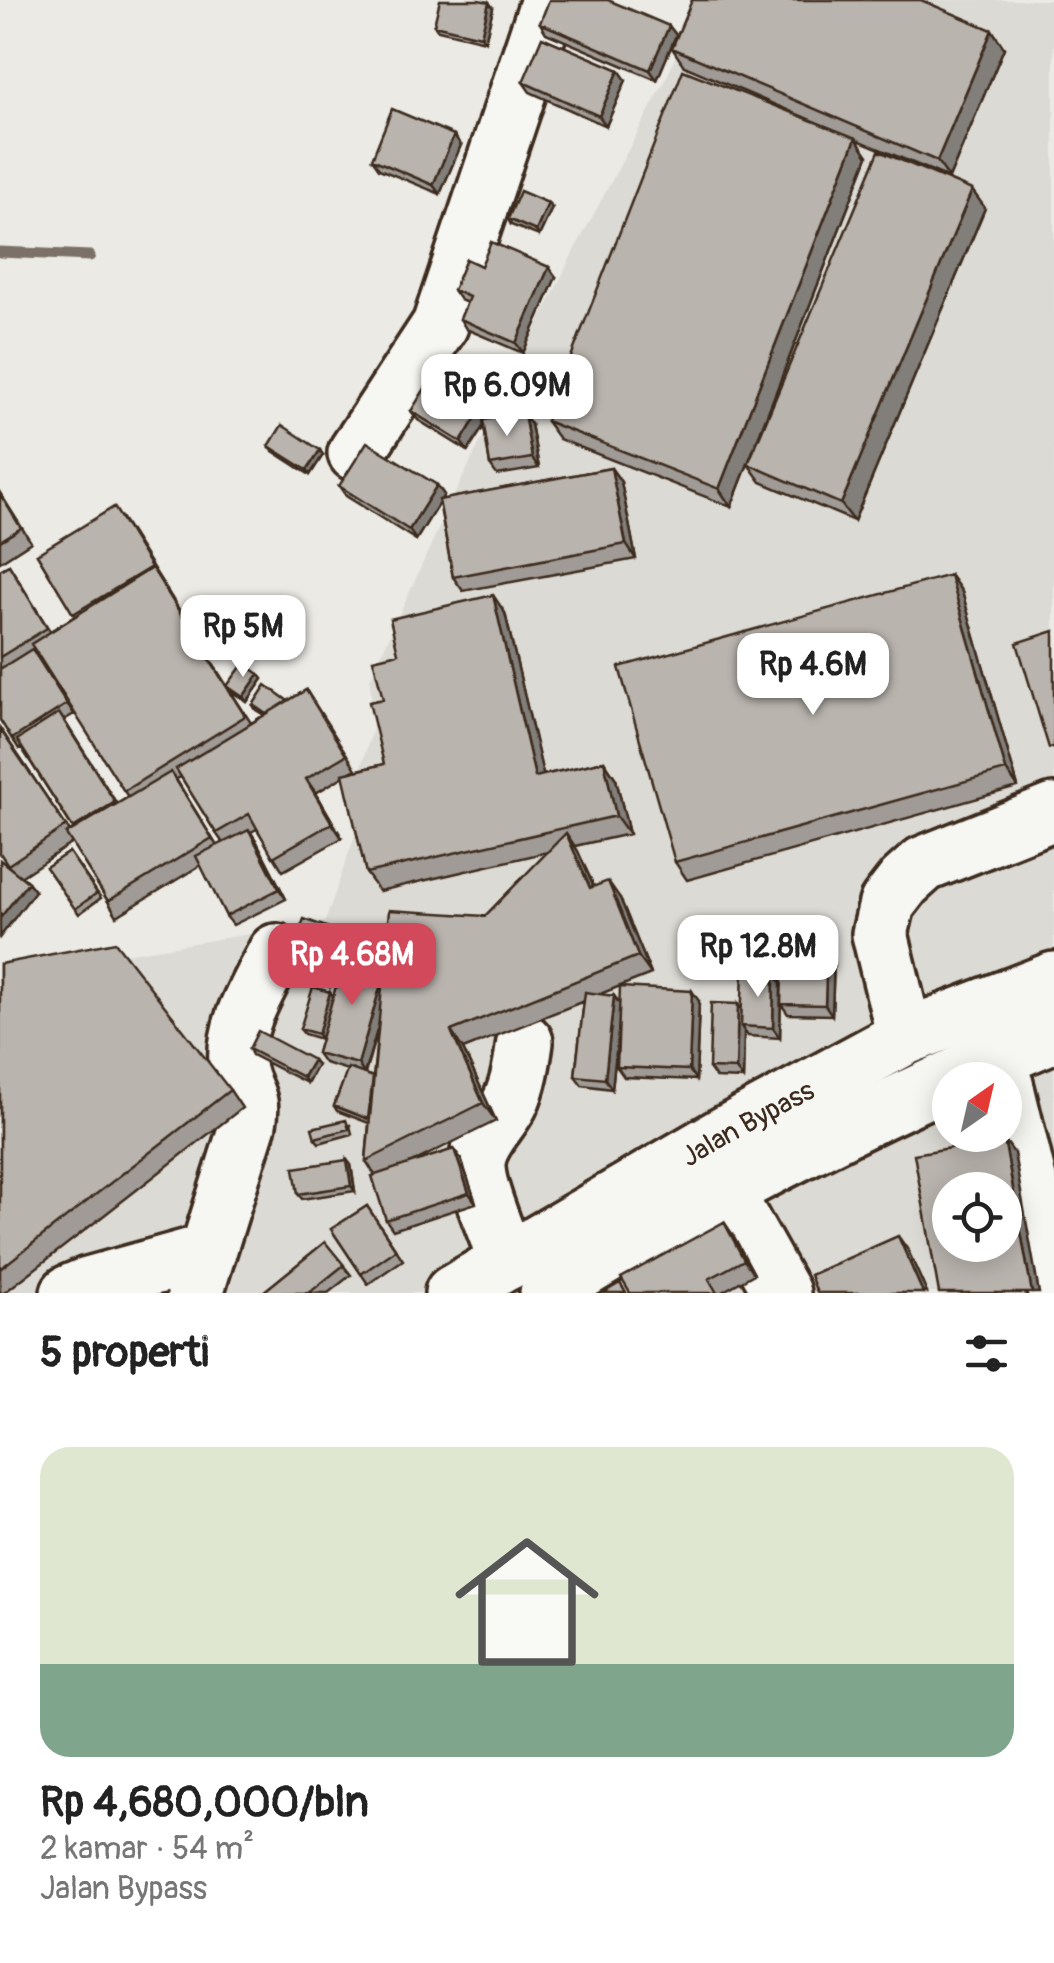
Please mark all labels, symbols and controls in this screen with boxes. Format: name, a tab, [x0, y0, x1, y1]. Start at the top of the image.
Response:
pin: Rp 6.09M	[404, 354, 610, 439]
text: Rp 6.09M	[443, 366, 571, 406]
pin: Rp 5M	[173, 595, 313, 680]
text: Rp 5M	[203, 607, 283, 647]
pin: Rp 4.6M	[721, 633, 905, 718]
text: Rp 4.6M	[759, 645, 867, 685]
pin: Rp 12.8M	[655, 915, 861, 1000]
pin: Rp 4.68M	[249, 923, 455, 1008]
text: Rp 12.8M	[699, 927, 817, 967]
text: Rp 4.68M	[290, 935, 414, 975]
north arrow	[932, 1062, 1022, 1152]
map controls	[932, 1062, 1022, 1262]
street label: Jalan Bypass	[675, 1073, 821, 1175]
button: locate	[932, 1172, 1022, 1262]
icon: filters	[959, 1326, 1014, 1381]
text: 5 properti	[40, 1327, 209, 1379]
icon: home	[437, 1512, 617, 1692]
text: Rp 4,680,000/bln	[40, 1777, 369, 1829]
text: 2 kamar · 54 m²	[40, 1829, 254, 1869]
text: Jalan Bypass	[40, 1869, 207, 1909]

